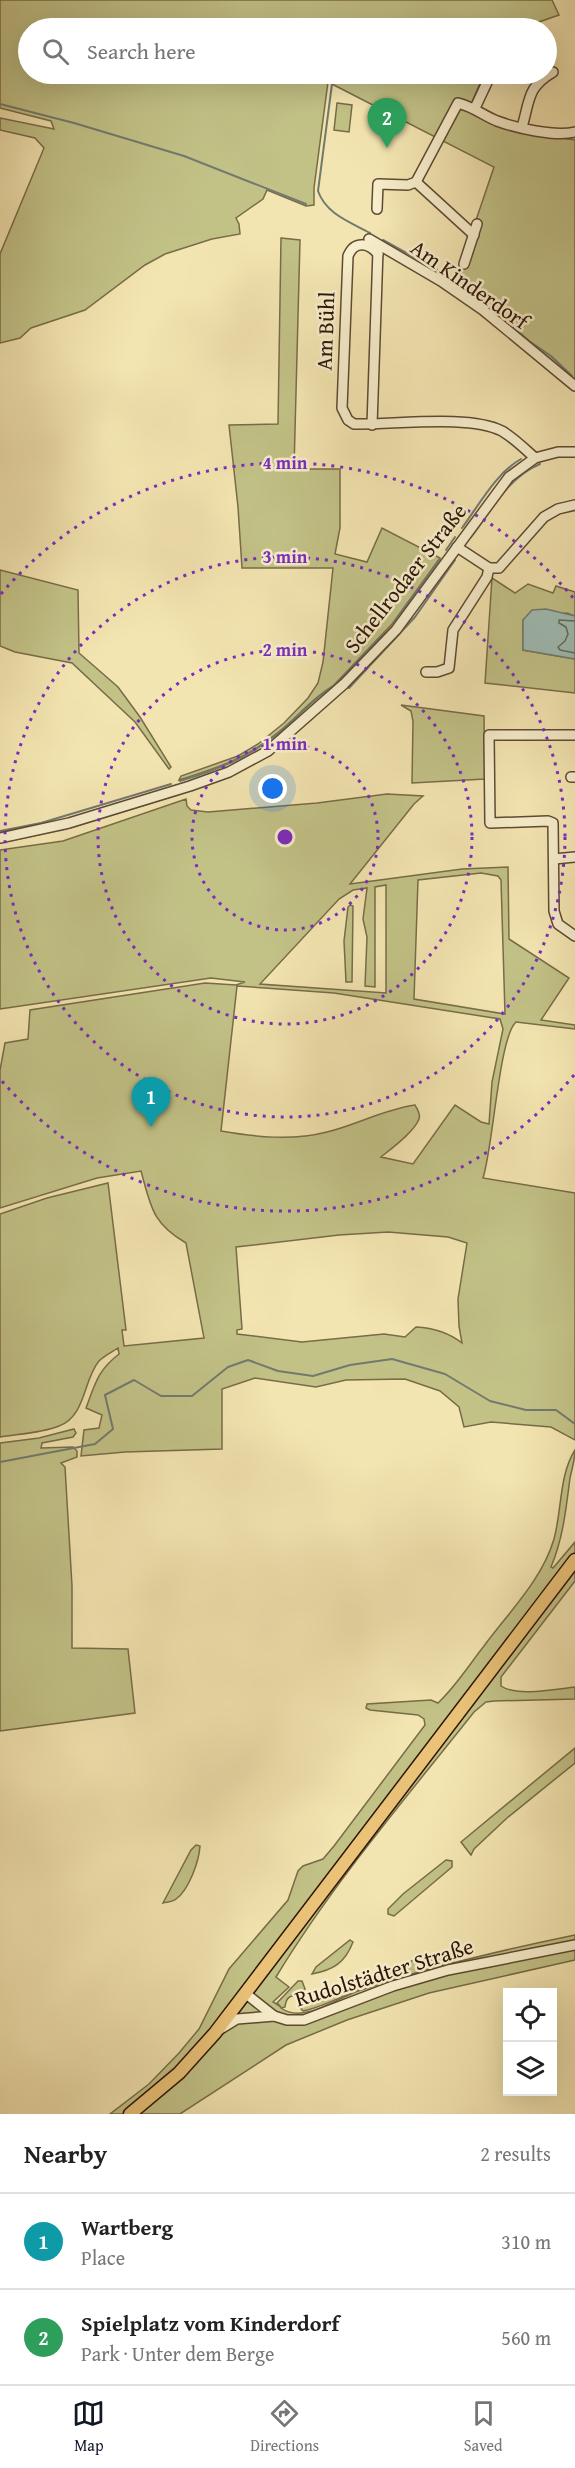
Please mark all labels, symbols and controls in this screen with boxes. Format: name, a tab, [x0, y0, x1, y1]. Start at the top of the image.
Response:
search box	[18, 18, 557, 84]
icon: search	[39, 35, 72, 68]
text: Search here	[87, 35, 196, 67]
pin: 2	[368, 98, 406, 148]
street label: Am Kinderdorf	[404, 231, 538, 338]
street label: Am Bühl	[308, 291, 342, 371]
text: 4 min	[263, 449, 308, 476]
street label: Schellrodaer Straße	[336, 496, 474, 660]
text: 3 min	[263, 543, 308, 570]
text: 2 min	[263, 636, 308, 663]
text: 1 min	[263, 730, 308, 757]
your location	[258, 774, 287, 803]
centre of rings	[275, 827, 295, 847]
pin: 1	[132, 1078, 170, 1127]
street label: Rudolstädter Straße	[291, 1930, 477, 2014]
map controls	[503, 1988, 557, 2096]
button: locate	[503, 1988, 557, 2042]
button: layers	[503, 2042, 557, 2096]
text: Nearby	[24, 2134, 107, 2173]
text: 2 results	[480, 2139, 551, 2168]
text: Wartberg	[81, 2211, 173, 2243]
text: 1	[38, 2227, 49, 2256]
text: 310 m	[501, 2227, 551, 2256]
text: Place	[81, 2243, 125, 2272]
text: Spielplatz vom Kinderdorf	[81, 2307, 339, 2339]
text: 2	[38, 2323, 49, 2352]
text: 560 m	[501, 2323, 551, 2352]
text: Park · Unter dem Berge	[81, 2339, 274, 2368]
tab: Map	[72, 2397, 105, 2457]
tab: Directions	[250, 2397, 319, 2457]
tab: Saved	[464, 2397, 503, 2457]

